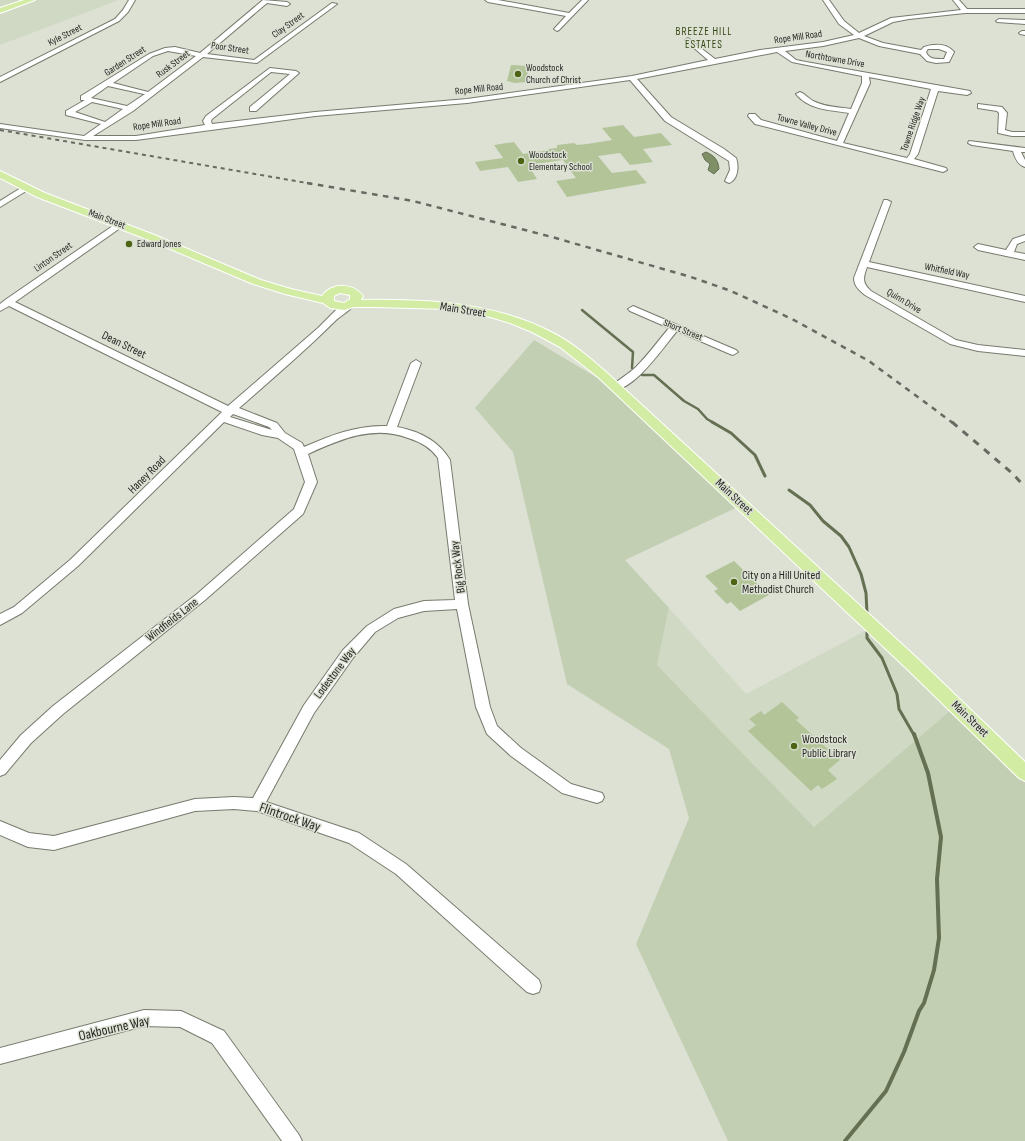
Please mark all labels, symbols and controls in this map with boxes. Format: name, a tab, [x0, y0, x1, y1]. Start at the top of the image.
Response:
street label: Clay Street	[269, 9, 307, 41]
street label: Kyle Street	[46, 21, 84, 49]
district label: BREEZE HILL ESTATES	[676, 25, 732, 51]
street label: Rope Mill Road	[773, 28, 823, 46]
street label: Poor Street	[210, 39, 250, 57]
street label: Garden Street	[102, 43, 148, 79]
street label: Rusk Street	[154, 48, 192, 80]
street label: Northtowne Drive	[805, 48, 865, 70]
place label: Woodstock Church of Christ	[526, 62, 581, 86]
marker: Woodstock Church of Christ	[513, 69, 523, 79]
street label: Rope Mill Road	[454, 81, 504, 97]
street label: Towne Ridge Way	[898, 95, 928, 153]
street label: Towne Valley Drive	[776, 111, 838, 139]
street label: Rope Mill Road	[132, 115, 182, 133]
place label: Woodstock Elementary School	[529, 149, 592, 173]
marker: Woodstock Elementary School	[516, 156, 526, 166]
street label: Main Street	[87, 206, 127, 232]
place label: Edward Jones	[137, 238, 182, 250]
street label: Linton Street	[32, 239, 74, 275]
marker: Edward Jones	[124, 239, 134, 249]
street label: Whitfield Way	[923, 260, 971, 282]
street label: Quinn Drive	[884, 286, 924, 316]
street label: Main Street	[439, 299, 487, 321]
street label: Short Street	[662, 317, 704, 343]
street label: Dean Street	[99, 328, 149, 362]
street label: Haney Road	[125, 453, 169, 497]
street label: Main Street	[712, 476, 756, 519]
street label: Big Rock Way	[447, 540, 469, 594]
place label: City on a Hill United Methodist Church	[742, 568, 820, 597]
marker: City on a Hill United Methodist Church	[729, 577, 739, 587]
street label: Windfields Lane	[143, 595, 201, 645]
street label: Lodestone Way	[311, 644, 359, 702]
street label: Main Street	[948, 698, 992, 741]
place label: Woodstock Public Library	[802, 732, 857, 761]
marker: Woodstock Public Library	[789, 741, 799, 751]
street label: Flintrock Way	[257, 799, 323, 836]
street label: Oakbourne Way	[77, 1011, 152, 1044]

